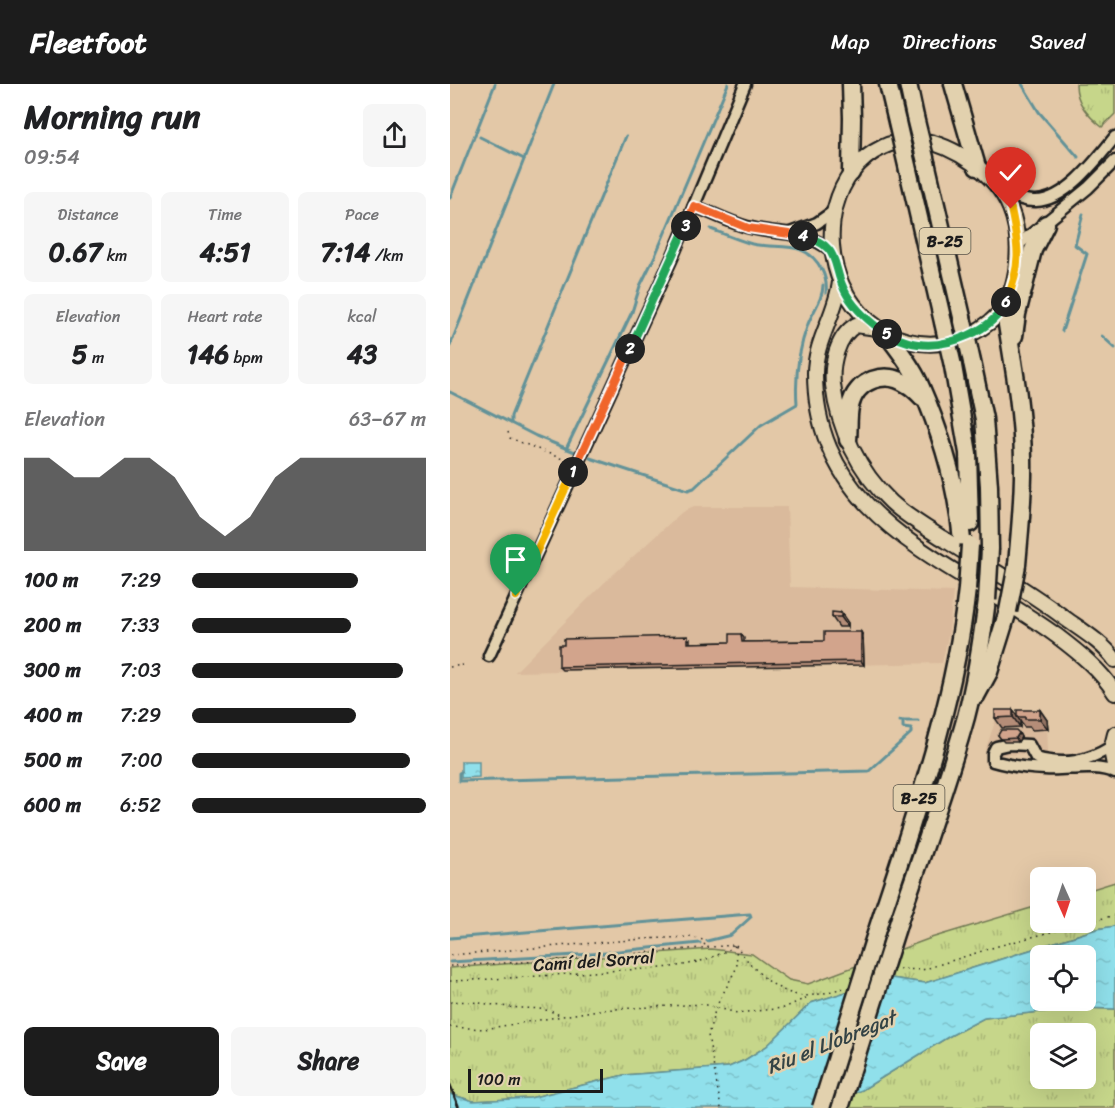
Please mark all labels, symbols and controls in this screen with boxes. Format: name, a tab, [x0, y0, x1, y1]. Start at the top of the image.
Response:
text: Fleetfoot	[30, 18, 147, 67]
text: Map	[831, 23, 869, 61]
text: Directions	[902, 23, 997, 61]
text: Saved	[1030, 23, 1085, 61]
text: Morning run	[24, 88, 200, 146]
button: share	[363, 104, 426, 167]
text: 09:54	[24, 140, 80, 175]
pin	[985, 147, 1036, 209]
icon: check	[994, 156, 1027, 189]
text: Distance	[58, 200, 118, 229]
text: Time	[208, 200, 242, 229]
text: Pace	[345, 200, 379, 229]
pin: 3	[671, 211, 701, 241]
text: 3	[682, 211, 690, 240]
pin: 4	[788, 221, 818, 251]
text: 4	[798, 221, 808, 250]
road number: B-25	[920, 228, 970, 254]
text: 0.67	[49, 229, 102, 275]
text: 4:51	[199, 229, 251, 275]
text: 7:14	[321, 229, 371, 275]
text: km	[102, 241, 127, 270]
text: /km	[371, 241, 404, 270]
pin: 6	[991, 287, 1021, 317]
text: 6	[1001, 287, 1011, 316]
text: Elevation	[56, 302, 120, 331]
text: Heart rate	[187, 302, 263, 331]
text: kcal	[347, 302, 377, 331]
pin: 5	[872, 319, 902, 349]
text: 5	[882, 319, 892, 348]
text: 5	[72, 331, 88, 377]
text: 146	[187, 331, 229, 377]
text: 43	[347, 331, 377, 377]
pin: 2	[615, 334, 645, 364]
text: 2	[625, 334, 635, 363]
text: m	[88, 343, 104, 372]
text: bpm	[229, 343, 263, 372]
text: Elevation	[24, 402, 105, 437]
text: 63–67 m	[349, 402, 426, 437]
pin: 1	[558, 457, 588, 487]
text: 1	[570, 457, 576, 486]
pin	[490, 534, 541, 596]
icon: arrive	[499, 543, 532, 576]
text: 100 m	[24, 563, 78, 598]
text: 7:29	[120, 563, 161, 598]
text: 200 m	[24, 608, 81, 643]
text: 7:33	[120, 608, 159, 643]
text: 300 m	[24, 653, 81, 688]
text: 7:03	[120, 653, 161, 688]
text: 400 m	[24, 698, 82, 733]
text: 7:29	[120, 698, 161, 733]
text: 500 m	[24, 743, 82, 778]
text: 7:00	[120, 743, 163, 778]
road number: B-25	[894, 785, 944, 811]
text: 600 m	[24, 788, 81, 823]
text: 6:52	[120, 788, 161, 823]
north arrow	[1030, 867, 1096, 933]
map controls	[1030, 867, 1096, 1089]
street label: Camí del Sorral	[532, 941, 657, 981]
button: locate	[1030, 945, 1096, 1011]
water label: Riu el Llobregat	[761, 1000, 904, 1084]
button: layers	[1030, 1023, 1096, 1089]
button: Save	[24, 1027, 219, 1096]
button: Share	[231, 1027, 426, 1096]
text: 100 m	[477, 1065, 521, 1094]
scale bar	[468, 1066, 603, 1094]

